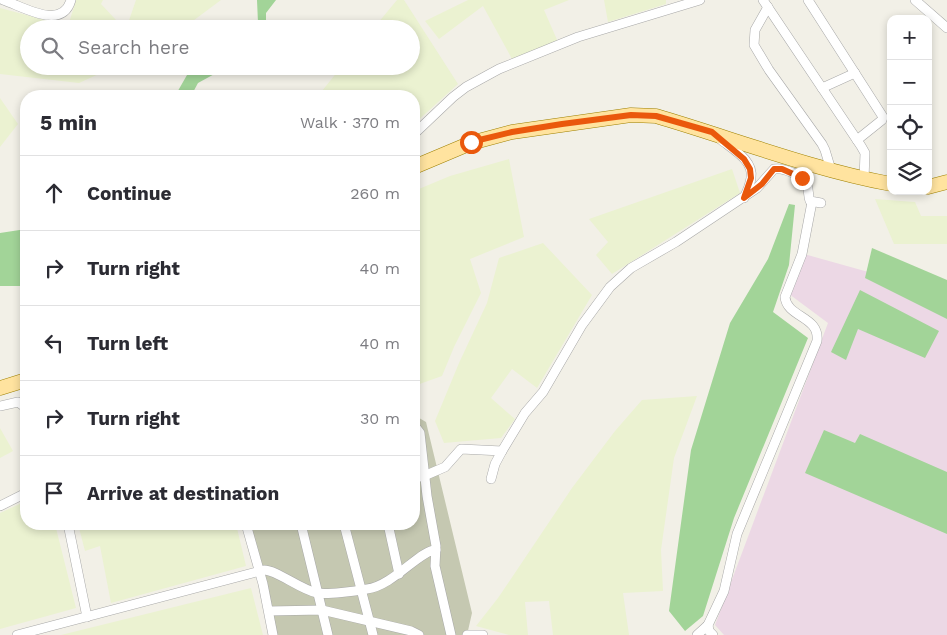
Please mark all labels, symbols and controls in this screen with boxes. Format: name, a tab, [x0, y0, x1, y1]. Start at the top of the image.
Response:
map controls	[887, 15, 932, 195]
button: +	[887, 15, 932, 60]
search box	[20, 20, 420, 75]
icon: search	[38, 34, 66, 62]
text: Search here	[78, 36, 189, 59]
button: −	[887, 60, 932, 105]
button: locate	[887, 105, 932, 150]
text: 5 min	[40, 110, 97, 135]
text: Walk · 370 m	[300, 113, 400, 132]
route start	[460, 131, 483, 154]
button: layers	[887, 150, 932, 195]
route end	[791, 167, 814, 190]
icon: ahead	[40, 179, 68, 207]
text: Continue	[87, 182, 171, 205]
text: 260 m	[350, 184, 400, 203]
icon: right	[40, 254, 68, 282]
text: Turn right	[87, 257, 180, 280]
text: 40 m	[360, 259, 400, 278]
icon: left	[40, 329, 68, 357]
text: Turn left	[87, 332, 168, 355]
text: 40 m	[360, 334, 400, 353]
icon: right	[40, 404, 68, 432]
text: Turn right	[87, 407, 180, 430]
text: 30 m	[360, 409, 400, 428]
icon: arrive	[40, 479, 68, 507]
text: Arrive at destination	[87, 482, 279, 505]

